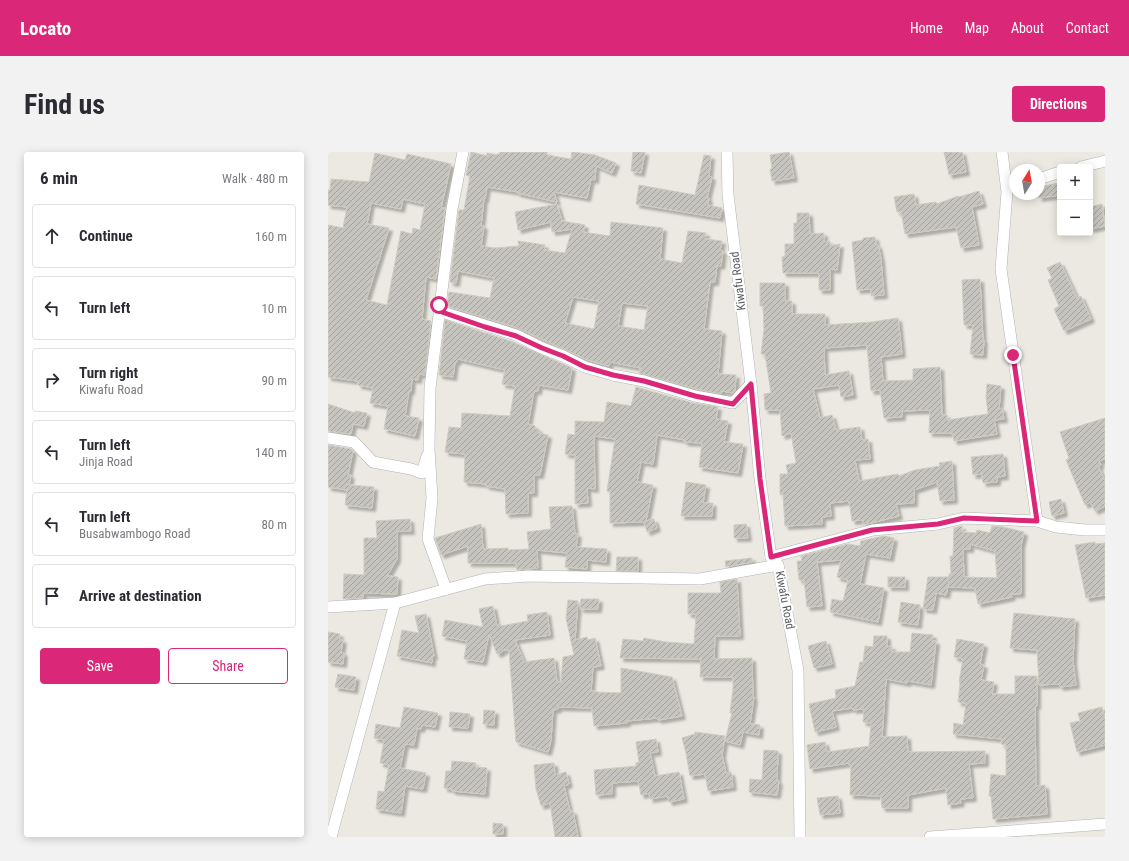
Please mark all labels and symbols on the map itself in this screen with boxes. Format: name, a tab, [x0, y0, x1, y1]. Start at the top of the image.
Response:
north arrow	[1009, 164, 1045, 200]
street label: Kiwafu Road	[727, 251, 749, 311]
route start	[430, 296, 448, 314]
route end	[1004, 346, 1022, 364]
street label: Kiwafu Road	[772, 570, 798, 630]

